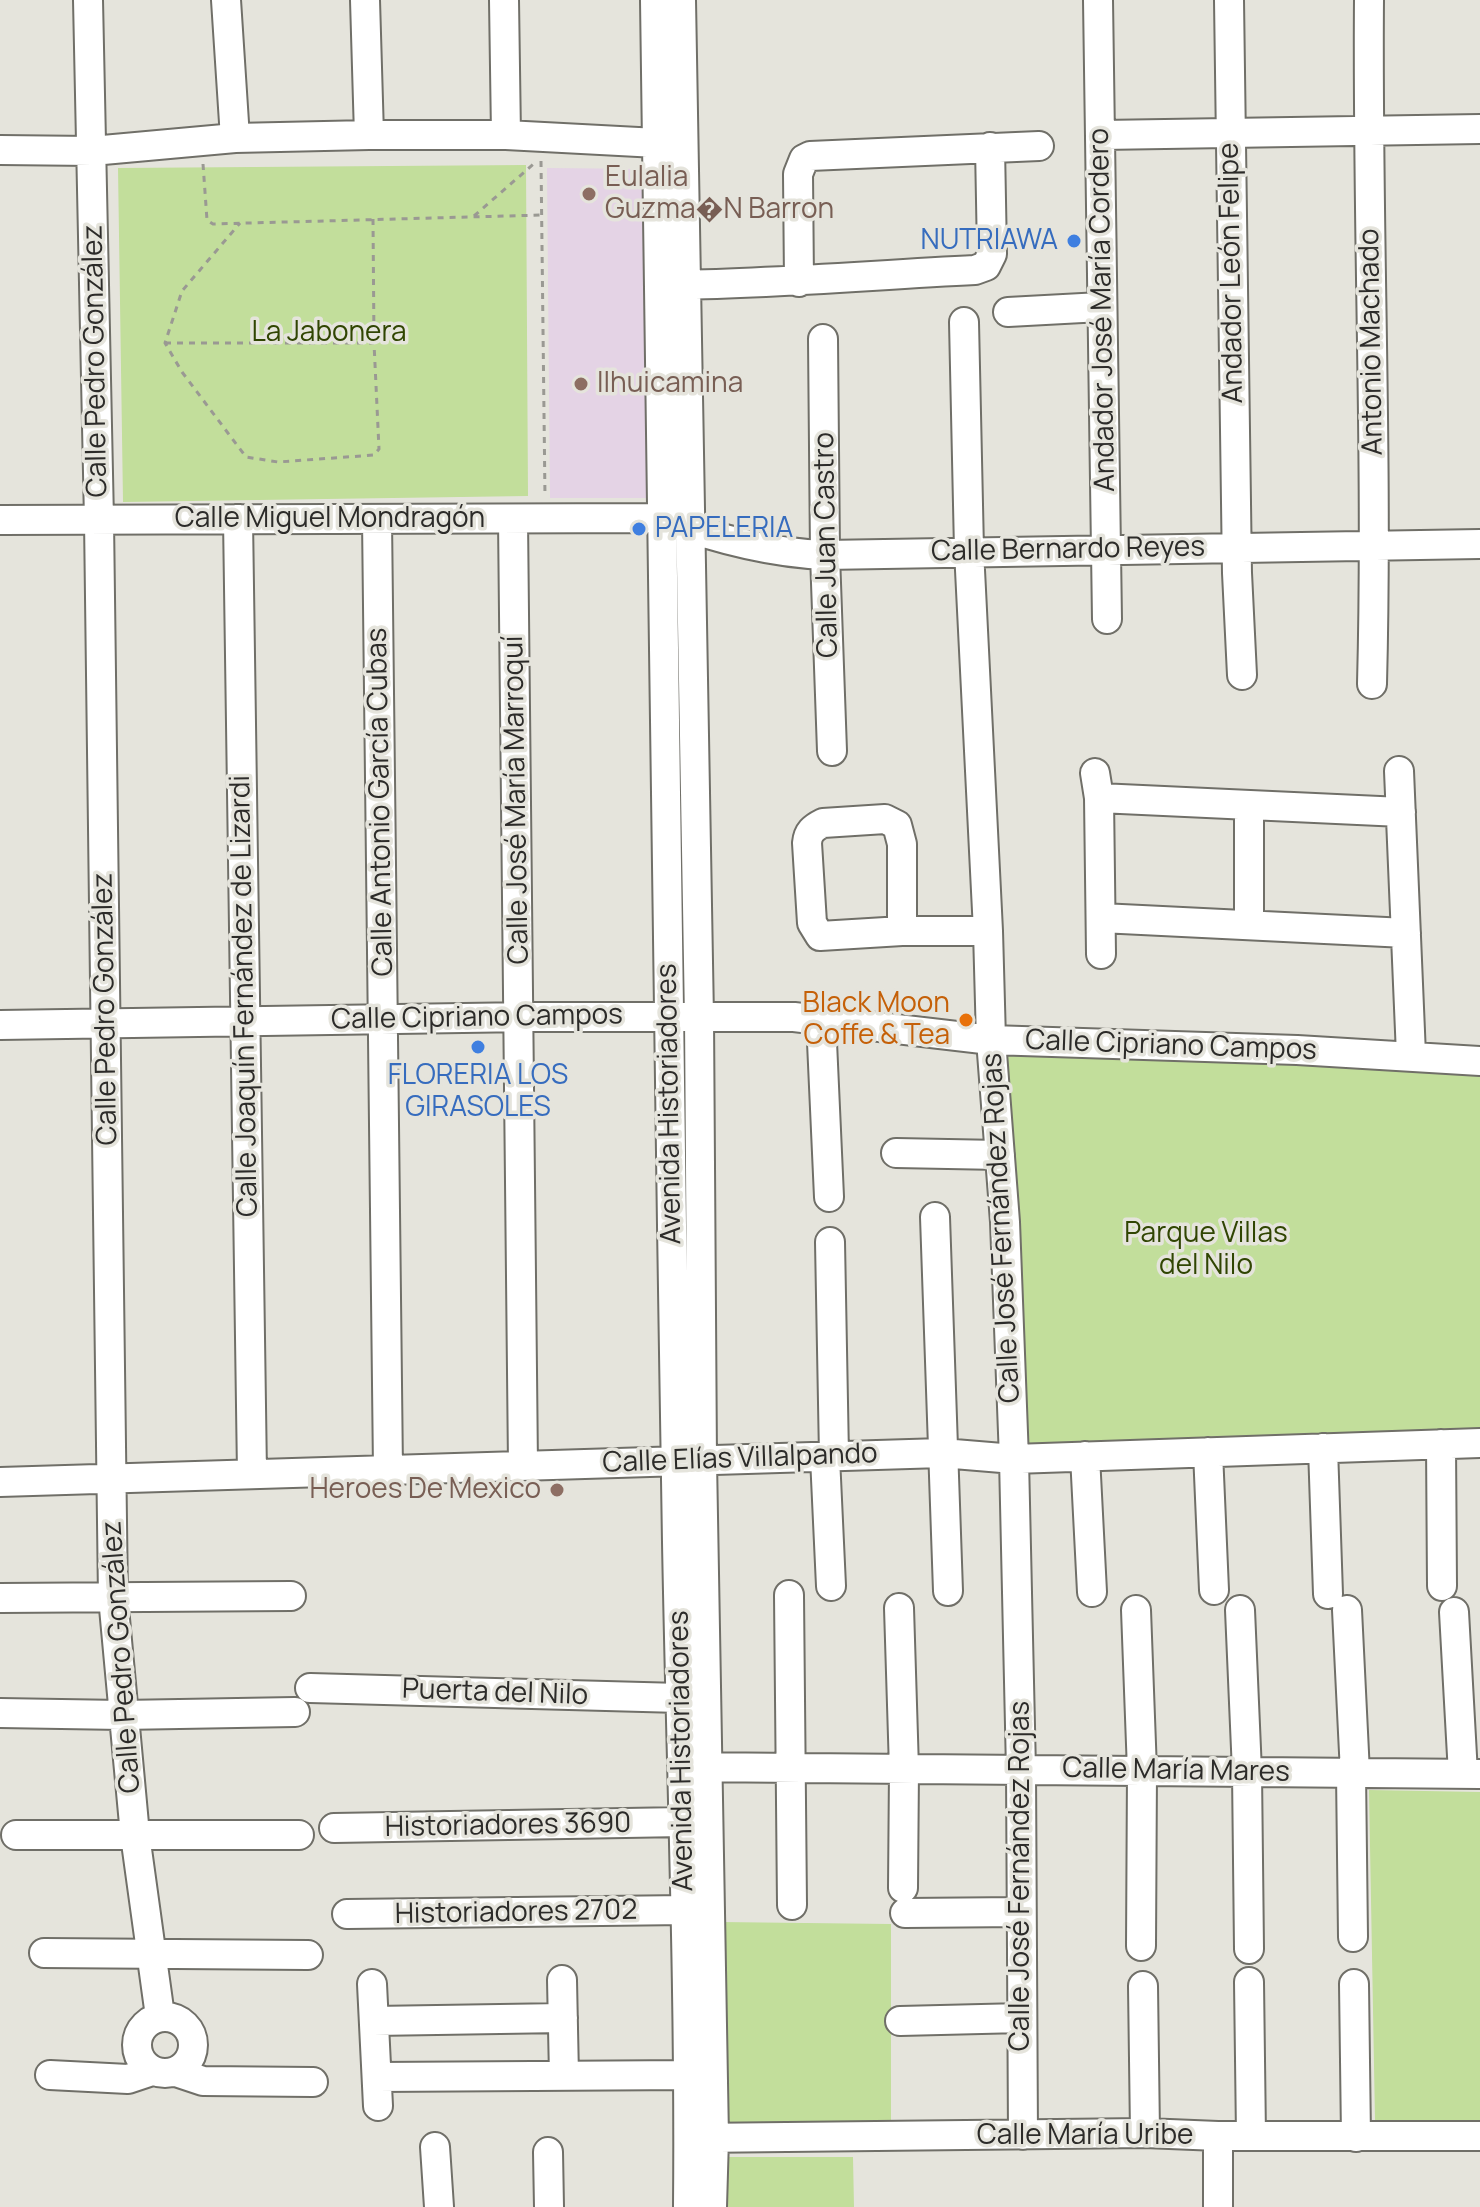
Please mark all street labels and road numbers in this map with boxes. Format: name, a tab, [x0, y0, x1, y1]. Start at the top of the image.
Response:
street label: Andador José María Cordero	[1083, 128, 1123, 492]
street label: Andador León Felipe	[1213, 142, 1251, 404]
street label: Calle Pedro González	[77, 224, 115, 498]
street label: Antonio Machado	[1353, 228, 1391, 456]
street label: Calle Juan Castro	[808, 432, 846, 658]
street label: Calle Miguel Mondragón	[175, 502, 485, 536]
street label: Calle Bernardo Reyes	[931, 531, 1205, 569]
street label: Calle Antonio García Cubas	[361, 627, 401, 977]
street label: Calle José María Marroquí	[497, 635, 537, 965]
street label: Calle Joaquín Fernández de Lizardi	[224, 775, 266, 1217]
street label: Calle Pedro González	[87, 872, 125, 1146]
street label: Avenida Historiadores	[651, 963, 689, 1245]
street label: Calle Cipriano Campos	[331, 999, 623, 1037]
street label: Calle Cipriano Campos	[1025, 1024, 1317, 1068]
street label: Calle José Fernández Rojas	[976, 1052, 1028, 1404]
street label: Calle Elías Villalpando	[602, 1437, 878, 1481]
street label: Calle Pedro González	[96, 1520, 148, 1794]
street label: Avenida Historiadores	[663, 1610, 701, 1892]
street label: Puerta del Nilo	[401, 1673, 589, 1713]
street label: Calle José Fernández Rojas	[1004, 1701, 1038, 2051]
street label: Calle María Mares	[1062, 1752, 1290, 1790]
street label: Historiadores 3690	[384, 1807, 632, 1845]
street label: Historiadores 2702	[394, 1894, 638, 1932]
street label: Calle María Uribe	[977, 2119, 1193, 2153]

